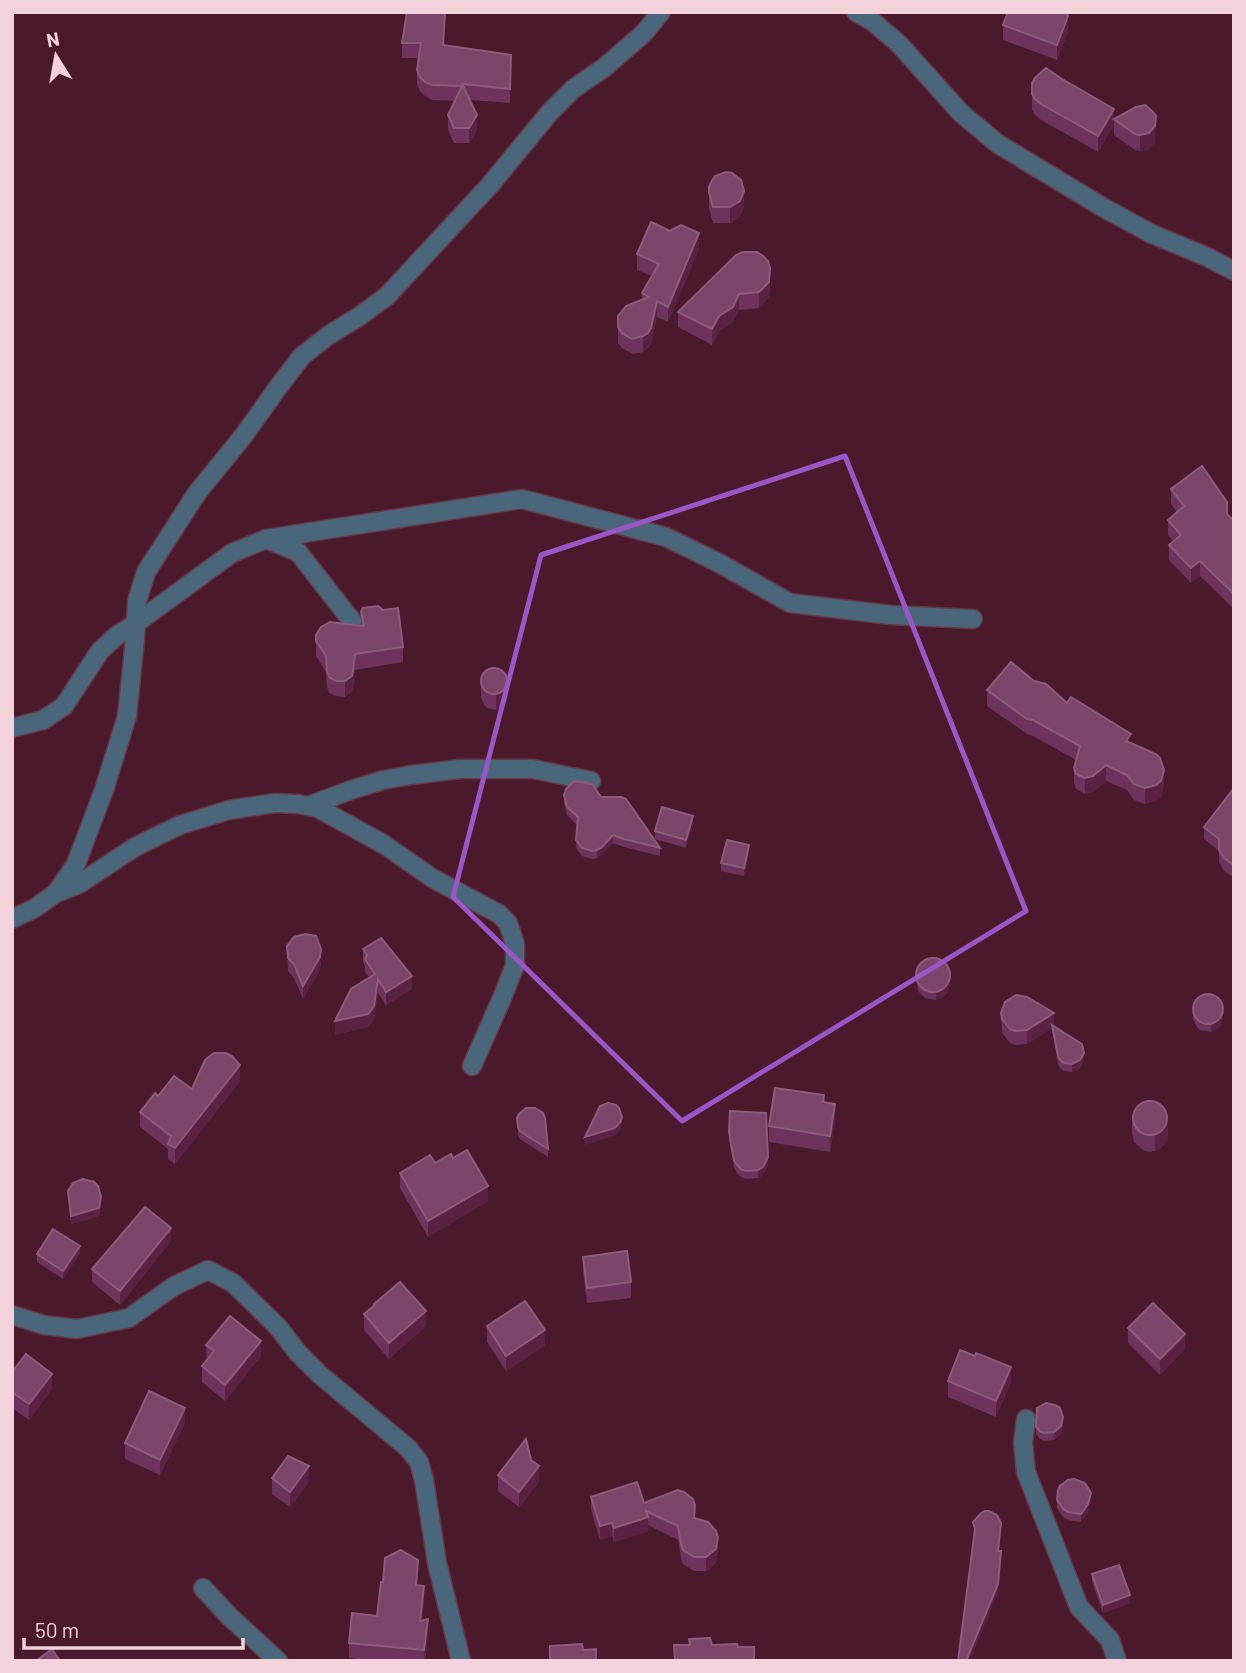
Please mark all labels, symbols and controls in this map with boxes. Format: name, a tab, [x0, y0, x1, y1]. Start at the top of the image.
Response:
north arrow	[21, 21, 91, 91]
text: N	[44, 26, 61, 51]
scale bar	[24, 1606, 243, 1650]
text: 50 m	[35, 1617, 79, 1642]

